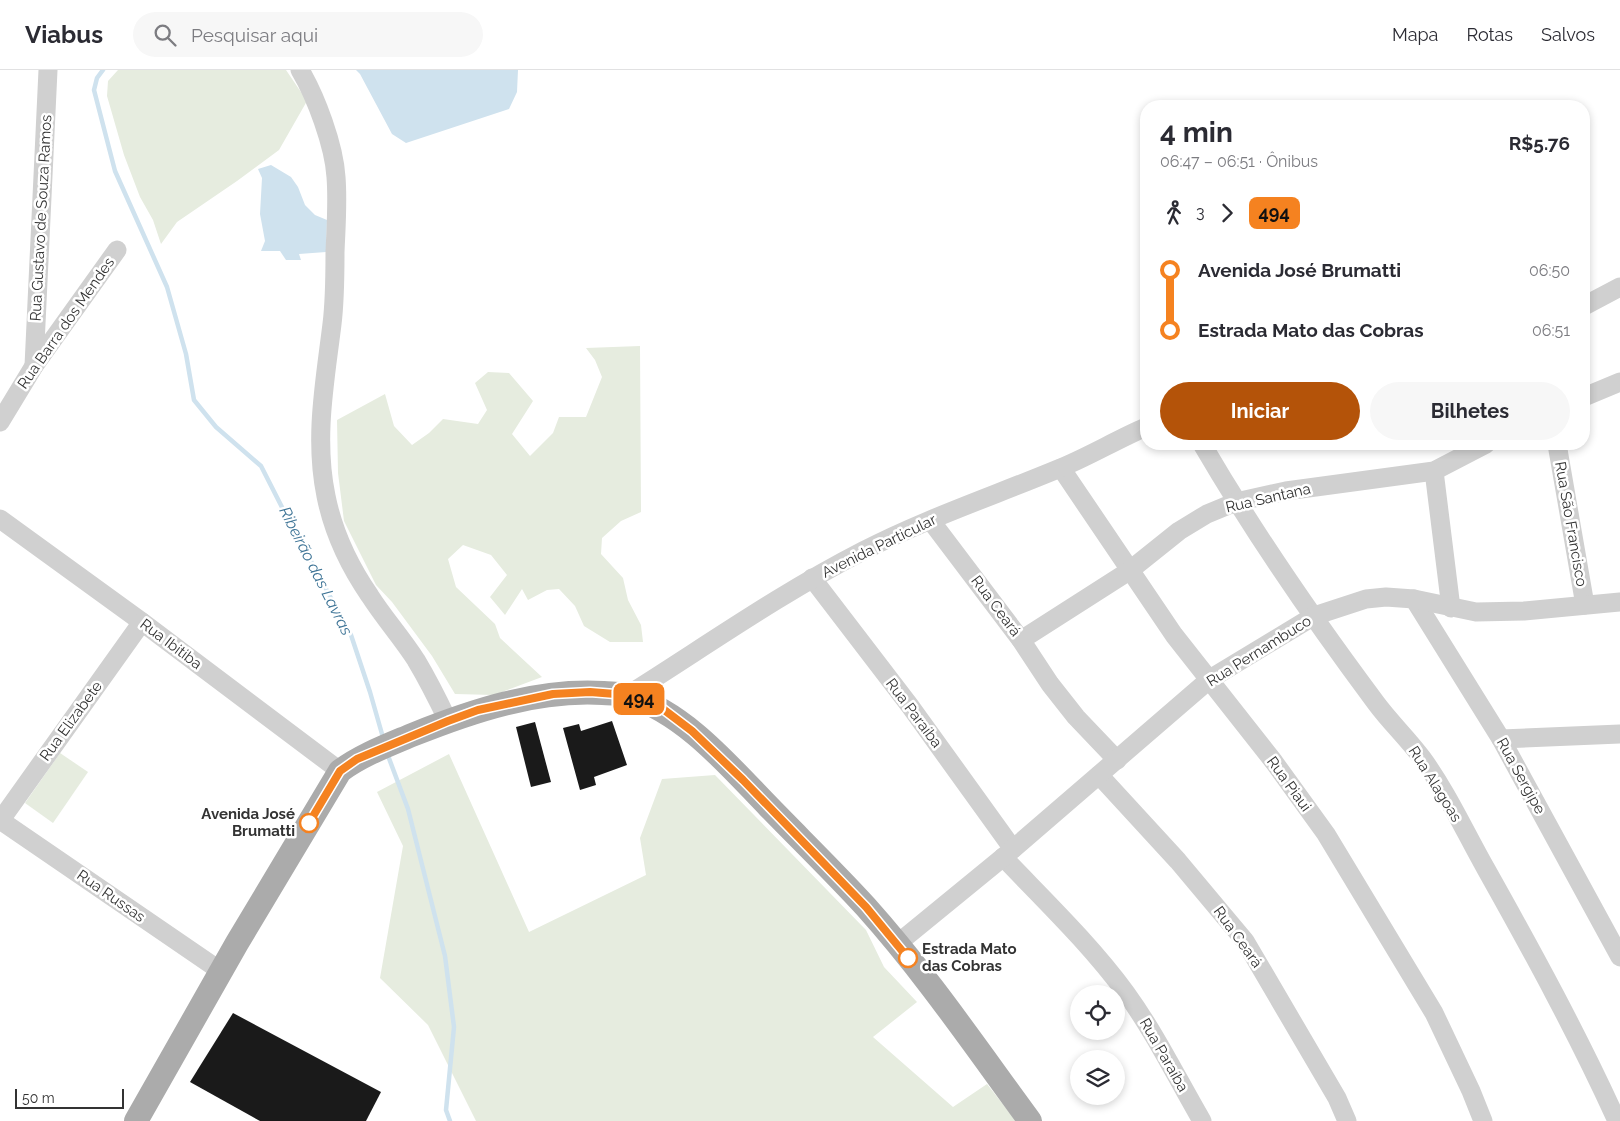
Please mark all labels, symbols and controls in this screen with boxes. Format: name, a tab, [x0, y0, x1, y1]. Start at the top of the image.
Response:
search box	[133, 12, 483, 57]
text: Viabus	[25, 20, 103, 49]
icon: search	[151, 21, 179, 49]
text: Pesquisar aqui	[191, 24, 318, 46]
text: Mapa	[1392, 24, 1438, 45]
text: Rotas	[1466, 24, 1513, 45]
text: Salvos	[1541, 24, 1595, 45]
street label: Rua Gustavo de Souza Ramos	[27, 114, 55, 322]
text: 4 min	[1160, 116, 1233, 149]
text: R$5.76	[1509, 132, 1570, 154]
text: 06:47 – 06:51 · Ônibus	[1160, 152, 1318, 171]
icon: walk	[1160, 199, 1188, 227]
icon: forward	[1213, 199, 1241, 227]
text: 494	[1259, 202, 1290, 223]
text: 3	[1196, 203, 1205, 222]
street label: Rua Barra dos Mendes	[14, 254, 118, 392]
text: Avenida José Brumatti	[1198, 259, 1401, 281]
text: 06:50	[1529, 261, 1570, 280]
text: Estrada Mato das Cobras	[1198, 319, 1424, 341]
text: 06:51	[1532, 321, 1570, 340]
button: Iniciar	[1160, 382, 1360, 440]
button: Bilhetes	[1370, 382, 1570, 440]
street label: Rua São Francisco	[1551, 460, 1591, 588]
street label: Rua Santana	[1224, 479, 1312, 517]
water label: Ribeirão das Lavras	[275, 504, 357, 639]
street label: Avenida Particular	[819, 510, 940, 582]
street label: Rua Ceará	[967, 572, 1025, 640]
street label: Rua Pernambuco	[1203, 612, 1315, 690]
street label: Rua Ibitiba	[137, 615, 205, 673]
street label: Rua Paraíba	[882, 675, 946, 751]
street label: Rua Elizabete	[36, 677, 106, 764]
line badge: 494	[610, 683, 668, 715]
text: 494	[623, 688, 655, 709]
street label: Rua Sergipe	[1493, 735, 1549, 817]
street label: Rua Alagoas	[1405, 743, 1465, 825]
street label: Rua Piaui	[1263, 753, 1315, 815]
place label: Avenida José Brumatti	[201, 805, 295, 840]
marker: Avenida José Brumatti	[299, 813, 319, 833]
street label: Rua Russas	[73, 866, 149, 926]
street label: Rua Ceará	[1210, 903, 1266, 971]
place label: Estrada Mato das Cobras	[922, 940, 1017, 975]
marker: Estrada Mato das Cobras	[898, 948, 918, 968]
map controls	[1070, 985, 1125, 1105]
button: locate	[1070, 985, 1125, 1040]
street label: Rua Paraíba	[1136, 1015, 1192, 1095]
button: layers	[1070, 1050, 1125, 1105]
scale bar	[15, 1086, 124, 1109]
text: 50 m	[22, 1090, 55, 1106]

